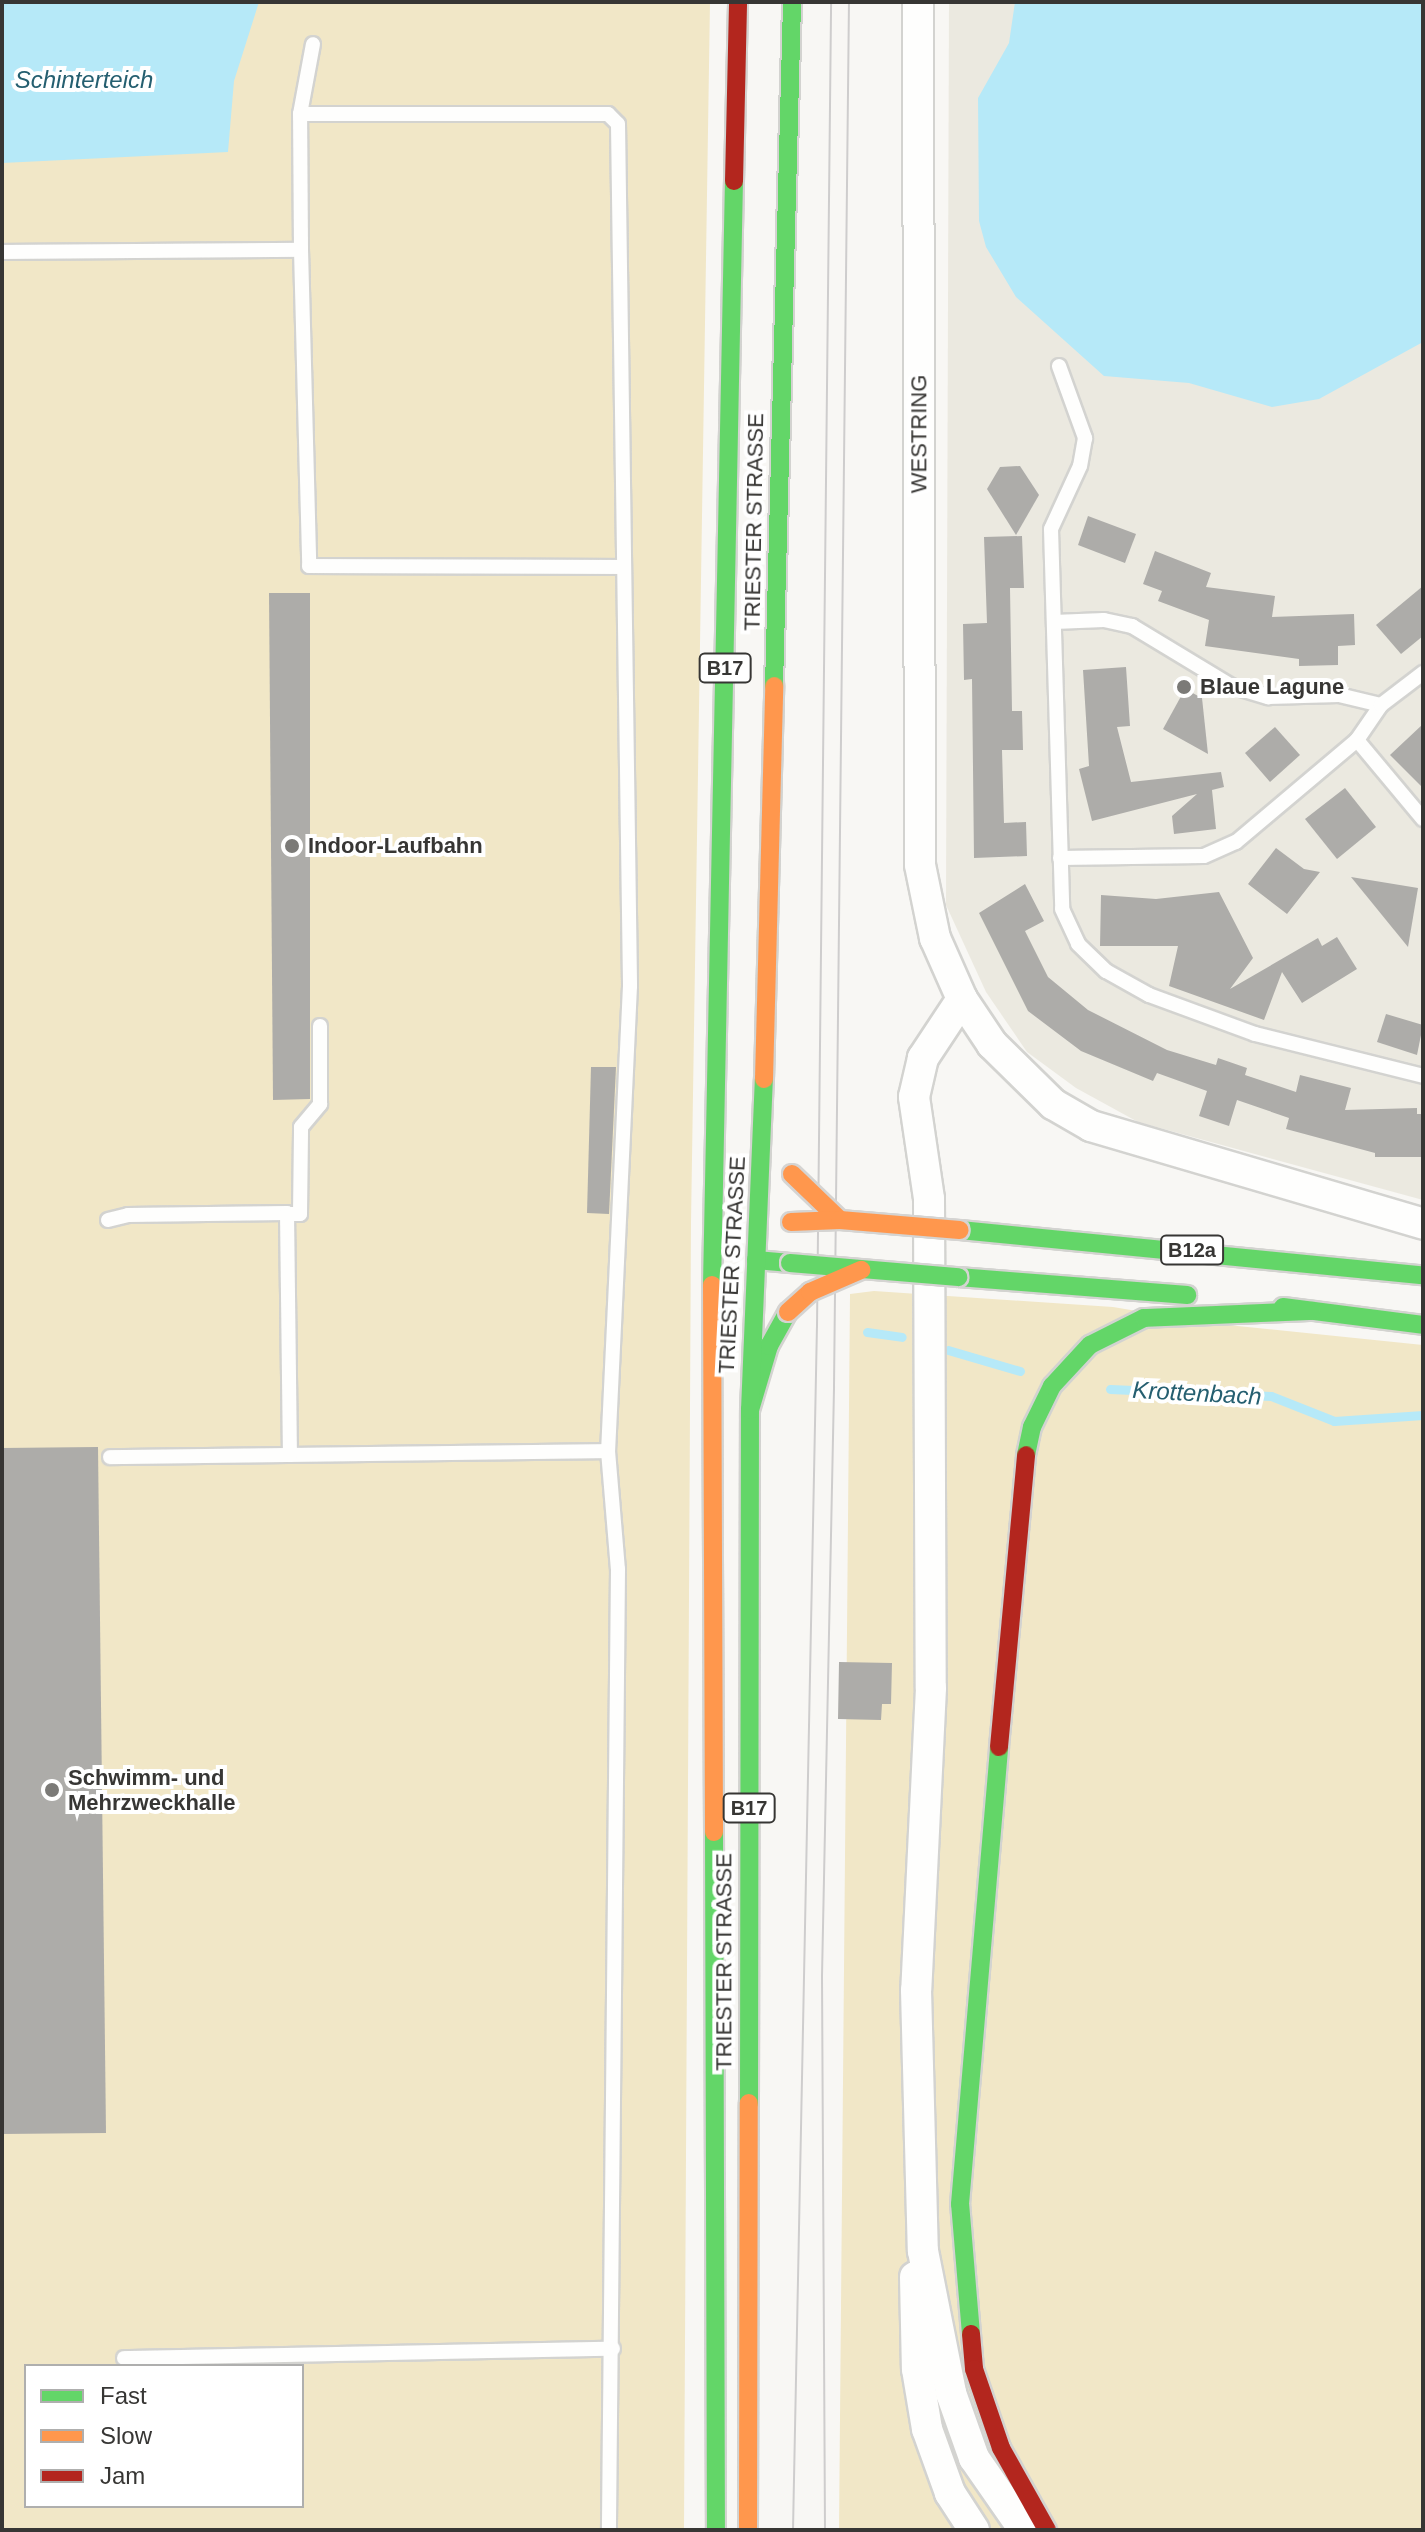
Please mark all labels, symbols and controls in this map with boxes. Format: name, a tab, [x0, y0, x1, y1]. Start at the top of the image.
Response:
water label: Schinterteich	[15, 66, 153, 94]
street label: WESTRING	[906, 375, 932, 493]
street label: TRIESTER STRASSE	[739, 413, 769, 631]
road number: B17	[697, 652, 753, 684]
place label: Blaue Lagune	[1200, 674, 1344, 700]
marker: Blaue Lagune	[1175, 678, 1193, 696]
place label: Indoor-Laufbahn	[308, 833, 483, 859]
marker: Indoor-Laufbahn	[283, 837, 301, 855]
street label: TRIESTER STRASSE	[713, 1156, 751, 1374]
road number: B12a	[1160, 1234, 1224, 1266]
water label: Krottenbach	[1132, 1375, 1262, 1411]
place label: Schwimm- und Mehrzweckhalle	[68, 1764, 236, 1816]
marker: Schwimm- und Mehrzweckhalle	[43, 1781, 61, 1799]
road number: B17	[721, 1792, 777, 1824]
street label: TRIESTER STRASSE	[711, 1853, 737, 2071]
legend	[24, 2364, 304, 2508]
text: Fast	[100, 2382, 147, 2409]
text: Slow	[100, 2422, 152, 2449]
text: Jam	[100, 2462, 145, 2489]

